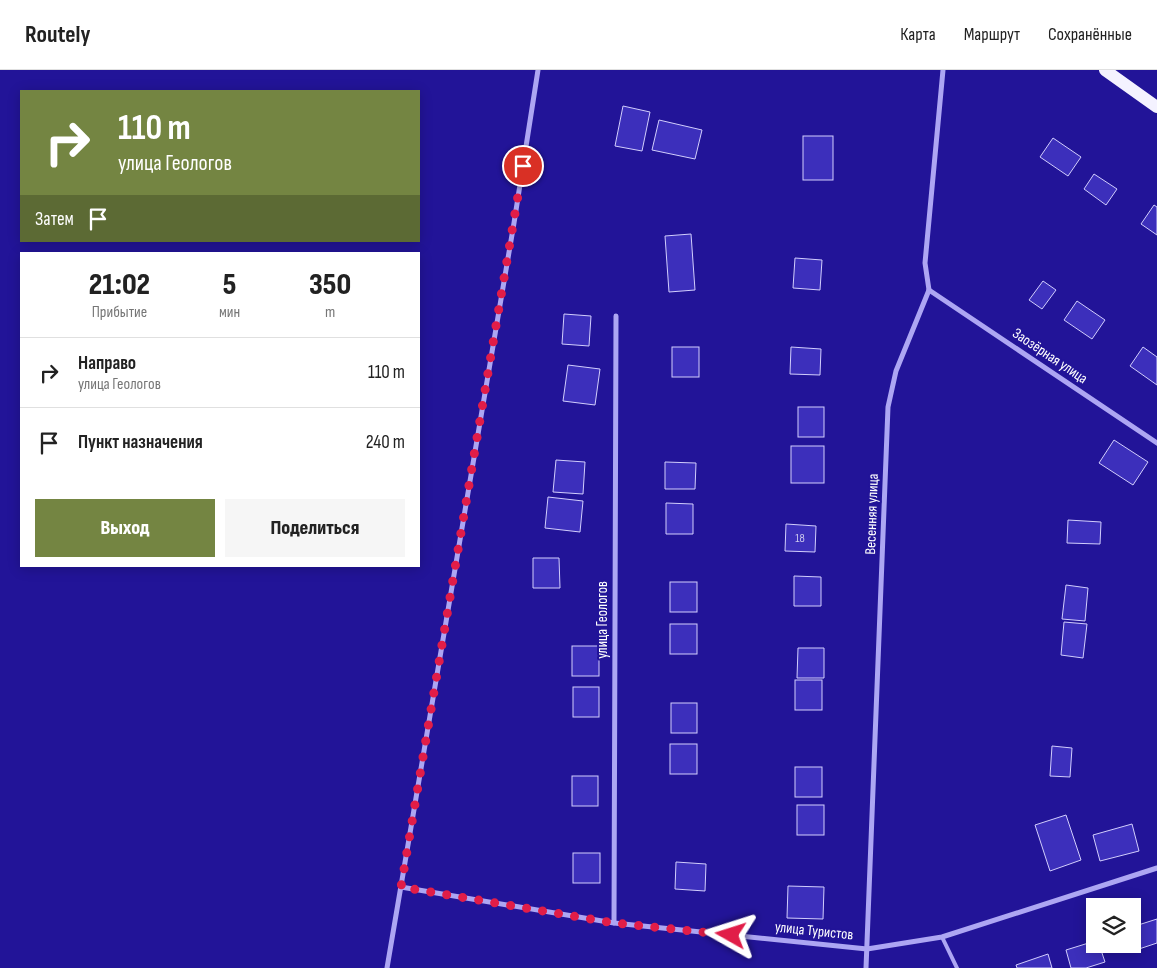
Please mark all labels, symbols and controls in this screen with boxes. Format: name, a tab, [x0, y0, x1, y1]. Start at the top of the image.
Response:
text: Routely	[25, 20, 90, 49]
text: Карта	[900, 24, 936, 45]
text: Маршрут	[964, 24, 1020, 45]
text: Сохранённые	[1048, 24, 1132, 45]
text: 110 m	[118, 107, 191, 150]
icon: right	[35, 110, 100, 175]
pin	[502, 145, 544, 187]
text: улица Геологов	[118, 150, 232, 177]
icon: arrive	[509, 152, 537, 180]
icon: arrive	[84, 205, 112, 233]
text: Затем	[35, 208, 74, 231]
text: 21:02	[89, 267, 150, 303]
text: 5	[223, 267, 236, 303]
text: 350	[309, 267, 351, 303]
text: Прибытие	[92, 303, 147, 322]
text: мин	[219, 303, 240, 322]
text: m	[325, 303, 335, 322]
street label: Заозёрная улица	[1009, 324, 1091, 388]
text: Направо	[78, 352, 136, 375]
icon: right	[35, 359, 63, 387]
text: 110 m	[368, 361, 405, 384]
text: улица Геологов	[78, 375, 161, 394]
icon: arrive	[35, 429, 63, 457]
text: Пункт назначения	[78, 431, 203, 454]
text: 240 m	[366, 431, 405, 454]
street label: Весенняя улица	[861, 473, 883, 555]
button: Выход	[35, 499, 215, 557]
button: Поделиться	[225, 499, 405, 557]
house number: 18	[795, 531, 805, 546]
street label: улица Геологов	[593, 581, 612, 659]
map controls	[1086, 898, 1141, 953]
button: layers	[1086, 898, 1141, 953]
position arrow	[704, 908, 756, 960]
street label: улица Туристов	[774, 917, 854, 945]

